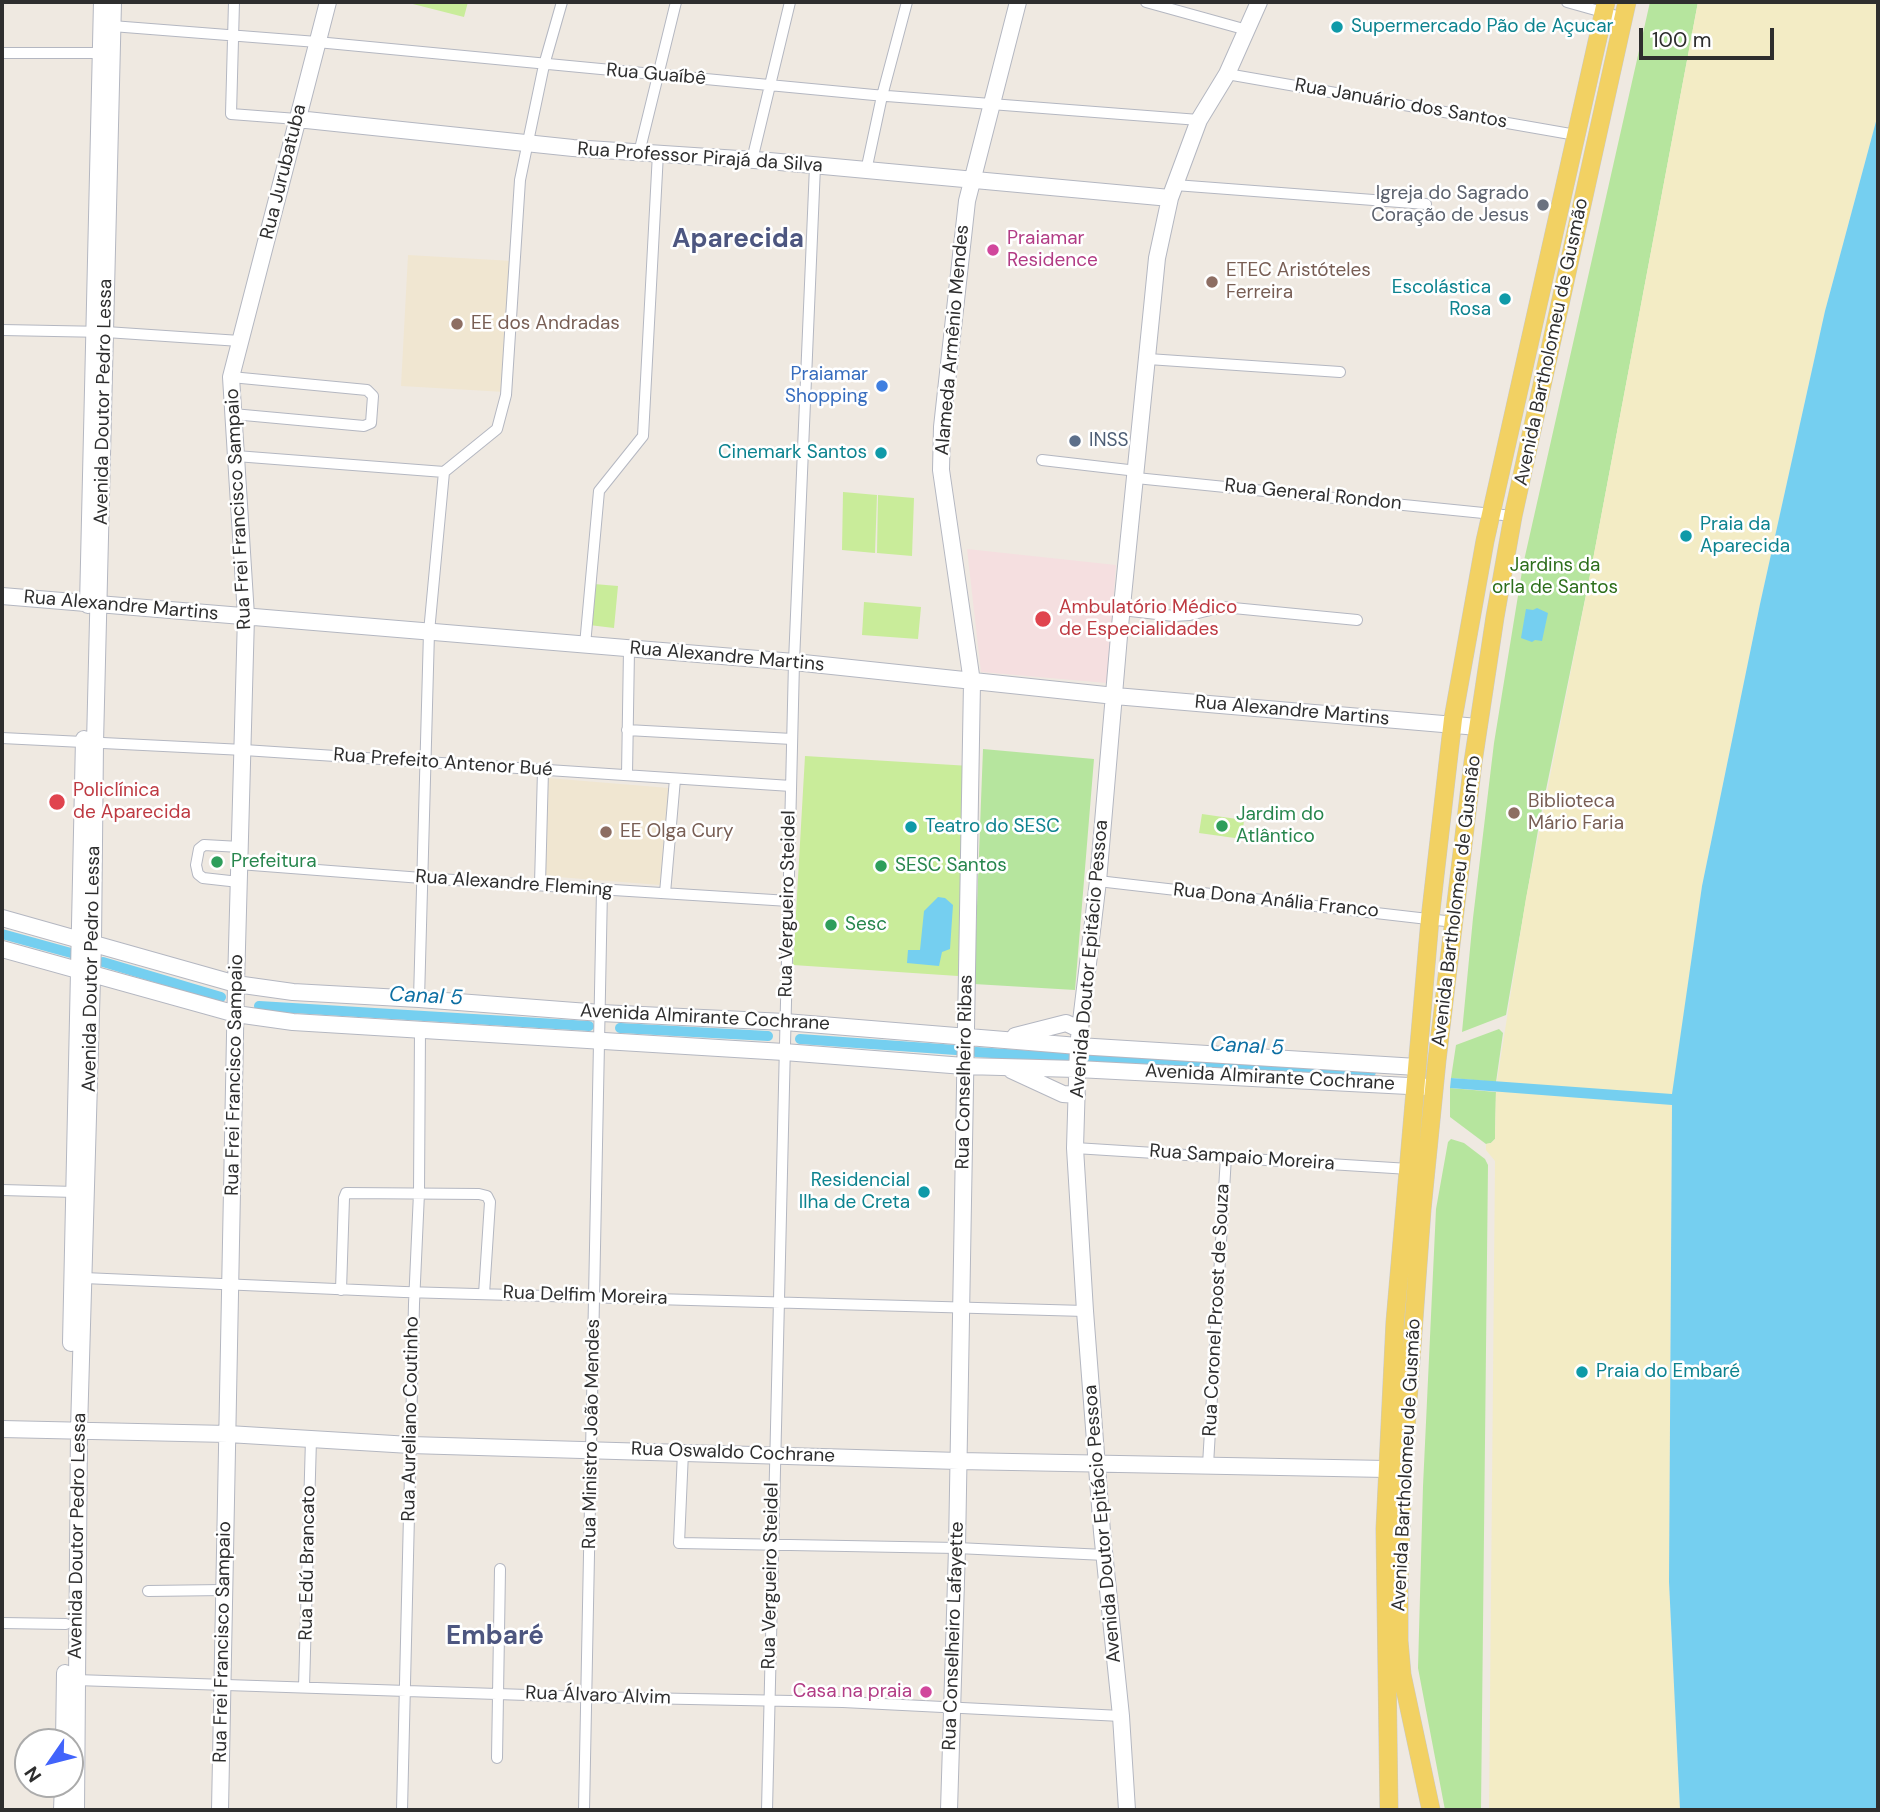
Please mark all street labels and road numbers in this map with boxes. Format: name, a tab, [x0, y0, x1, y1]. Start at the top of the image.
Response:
street label: Rua Guaíbê	[605, 59, 707, 91]
street label: Rua Januário dos Santos	[1293, 74, 1509, 134]
street label: Rua Jurubatuba	[256, 102, 312, 242]
street label: Rua Professor Pirajá da Silva	[577, 138, 823, 178]
street label: Avenida Bartholomeu de Gusmão	[1510, 196, 1594, 488]
street label: Alameda Armênio Mendes	[932, 224, 974, 456]
street label: Avenida Doutor Pedro Lessa	[90, 279, 118, 525]
street label: Rua Frei Francisco Sampaio	[221, 388, 257, 630]
street label: Rua General Rondon	[1223, 474, 1403, 516]
street label: Rua Alexandre Martins	[23, 586, 219, 626]
street label: Rua Alexandre Martins	[629, 637, 825, 677]
street label: Rua Alexandre Martins	[1194, 691, 1390, 731]
street label: Rua Prefeito Antenor Bué	[333, 744, 553, 782]
street label: Avenida Bartholomeu de Gusmão	[1428, 754, 1486, 1048]
street label: Rua Vergueiro Steidel	[775, 810, 801, 998]
street label: Avenida Doutor Epitácio Pessoa	[1066, 819, 1114, 1099]
street label: Avenida Doutor Pedro Lessa	[78, 846, 106, 1092]
street label: Rua Alexandre Fleming	[414, 866, 614, 902]
street label: Rua Dona Anália Franco	[1172, 879, 1380, 923]
street label: Rua Frei Francisco Sampaio	[221, 954, 249, 1196]
street label: Rua Conselheiro Ribas	[952, 974, 978, 1170]
street label: Avenida Almirante Cochrane	[580, 1000, 830, 1036]
street label: Avenida Almirante Cochrane	[1145, 1060, 1395, 1096]
street label: Rua Sampaio Moreira	[1149, 1140, 1335, 1176]
street label: Rua Coronel Proost de Souza	[1199, 1183, 1235, 1437]
street label: Rua Delfim Moreira	[502, 1282, 668, 1310]
street label: Rua Aureliano Coutinho	[398, 1316, 424, 1522]
street label: Avenida Bartholomeu de Gusmão	[1388, 1318, 1426, 1612]
street label: Rua Ministro João Mendes	[579, 1319, 605, 1549]
street label: Avenida Doutor Epitácio Pessoa	[1079, 1384, 1127, 1664]
street label: Avenida Doutor Pedro Lessa	[64, 1413, 92, 1659]
street label: Rua Oswaldo Cochrane	[631, 1438, 835, 1468]
street label: Rua Vergueiro Steidel	[758, 1482, 784, 1670]
street label: Rua Edú Brancato	[295, 1485, 321, 1641]
street label: Rua Frei Francisco Sampaio	[209, 1521, 237, 1763]
street label: Rua Conselheiro Lafayette	[939, 1521, 969, 1751]
street label: Rua Álvaro Alvim	[525, 1682, 671, 1710]

